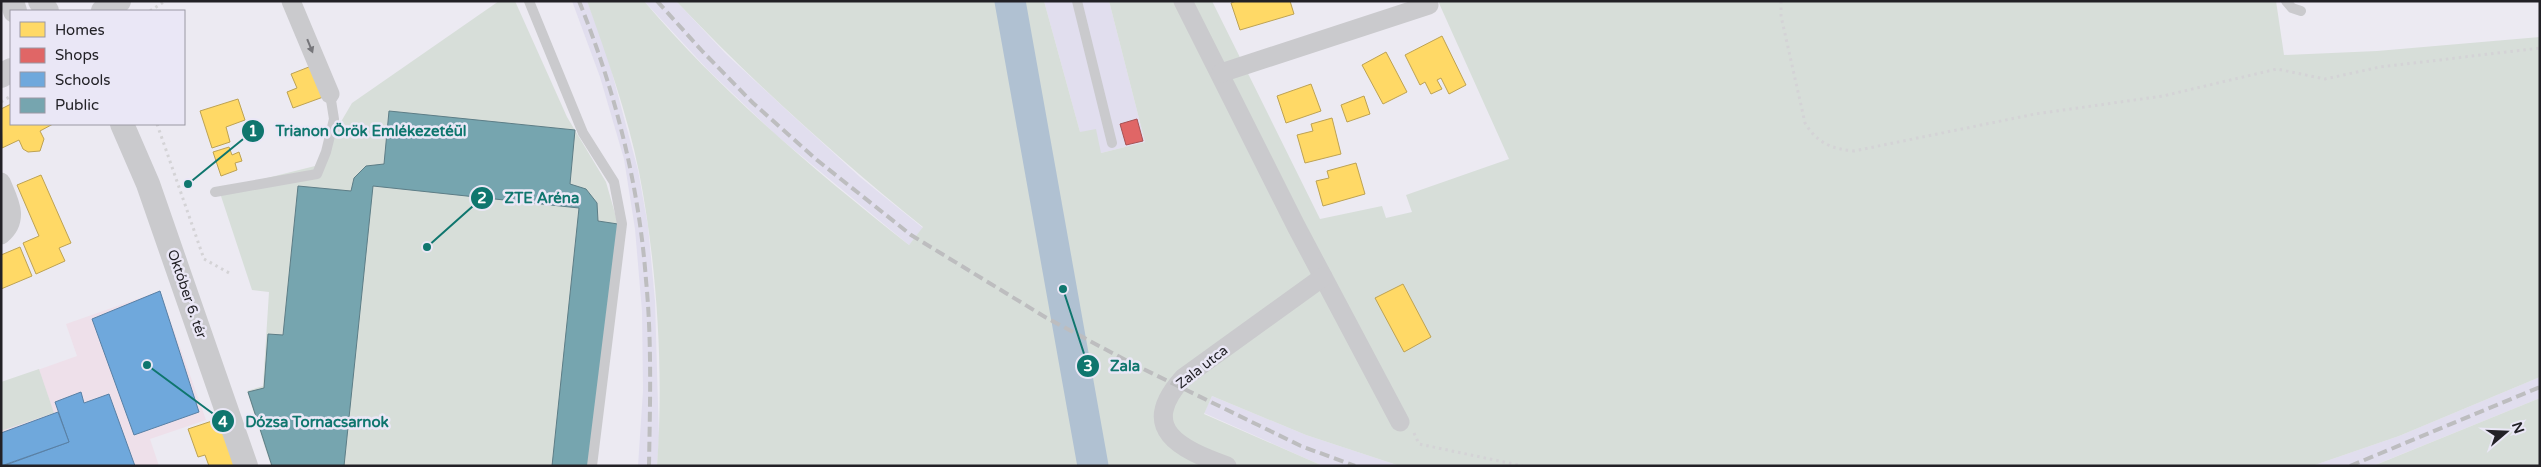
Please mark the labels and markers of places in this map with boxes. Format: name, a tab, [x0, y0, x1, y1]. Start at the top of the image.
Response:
callout: Trianon Örök Emlékezetéül	[240, 116, 476, 146]
callout: ZTE Aréna	[470, 183, 590, 213]
callout: Zala	[1075, 351, 1150, 381]
callout: Dózsa Tornacsarnok	[210, 406, 399, 436]

